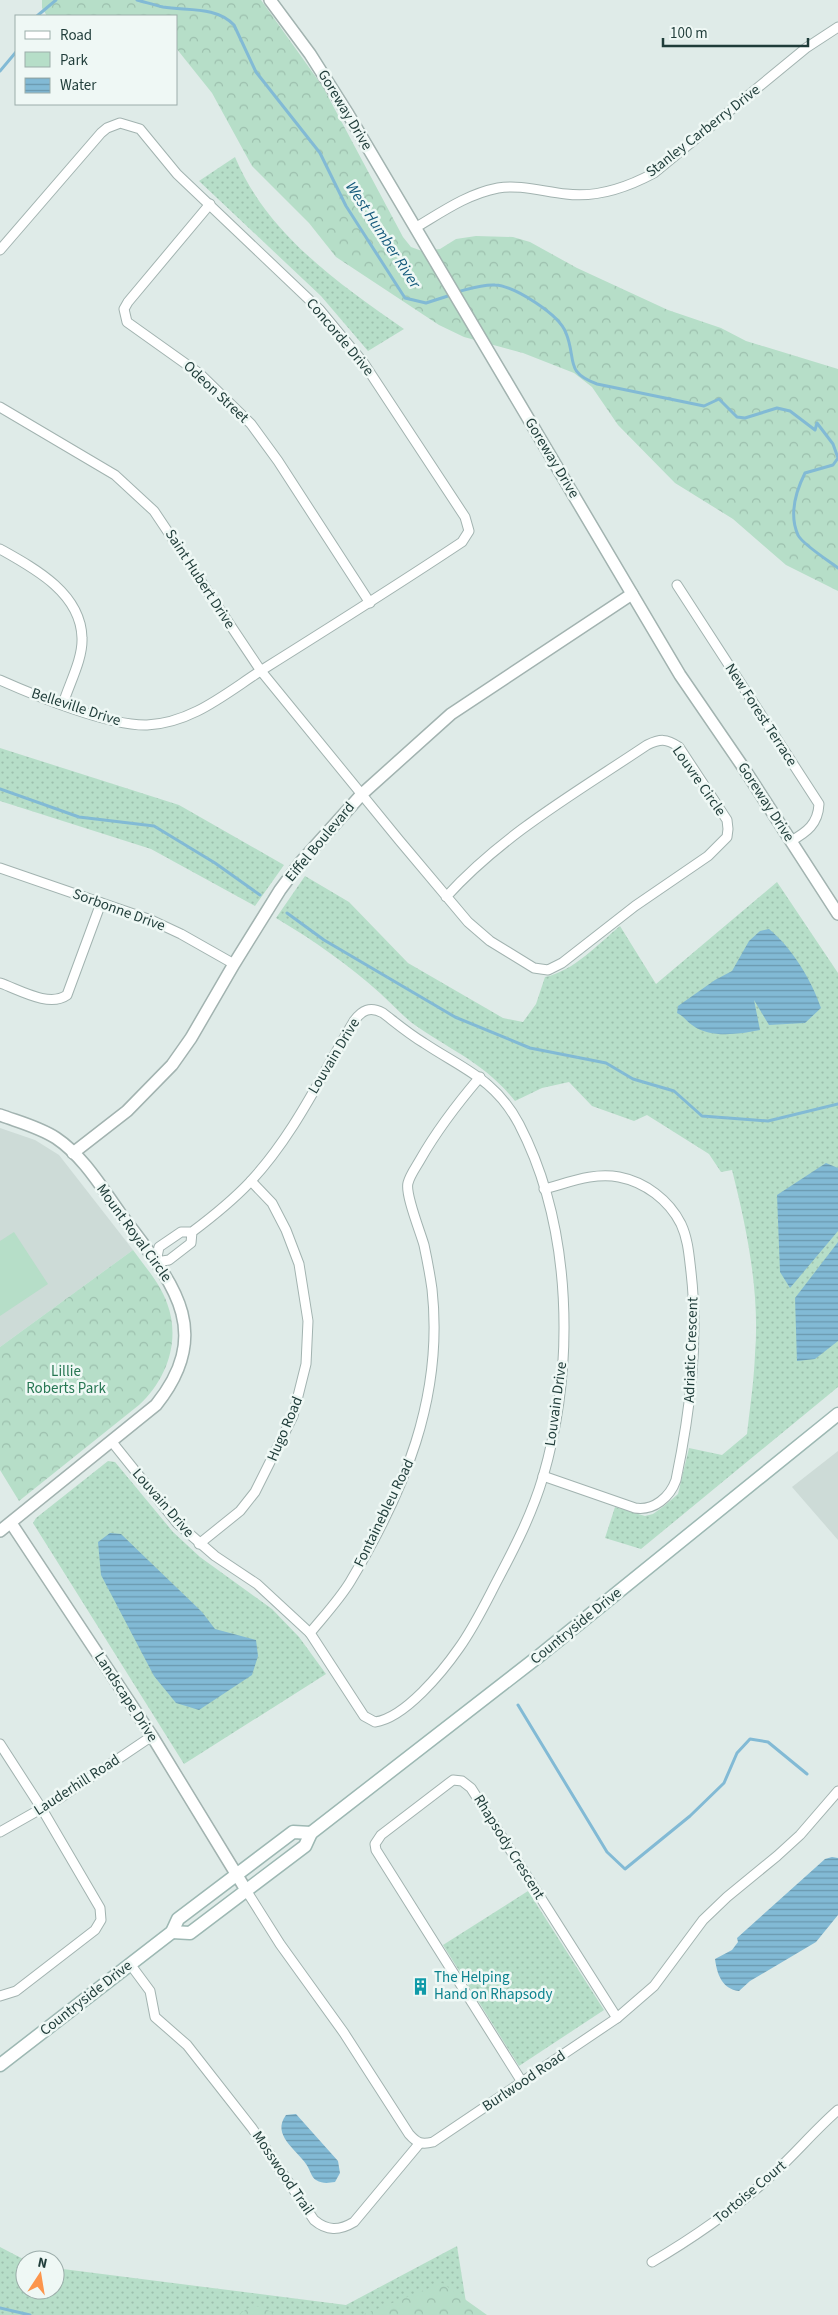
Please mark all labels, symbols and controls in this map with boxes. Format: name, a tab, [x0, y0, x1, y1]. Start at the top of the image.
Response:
legend	[15, 15, 178, 105]
scale bar	[663, 15, 808, 47]
text: 100 m	[670, 23, 708, 44]
text: Road	[60, 25, 92, 46]
text: Park	[60, 50, 89, 71]
street label: Goreway Drive	[313, 66, 377, 154]
text: Water	[60, 75, 97, 96]
street label: Stanley Carberry Drive	[641, 80, 765, 182]
water label: West Humber River	[340, 177, 427, 294]
street label: Concorde Drive	[301, 294, 379, 380]
street label: Odeon Street	[179, 356, 253, 428]
street label: Goreway Drive	[520, 414, 584, 502]
street label: Saint Hubert Drive	[160, 525, 240, 633]
street label: New Forest Terrace	[720, 659, 802, 771]
street label: Belleville Drive	[29, 683, 123, 731]
street label: Louvre Circle	[667, 742, 731, 820]
street label: Goreway Drive	[733, 758, 799, 846]
street label: Eiffel Boulevard	[280, 798, 360, 886]
street label: Sorbonne Drive	[70, 884, 168, 936]
street label: Louvain Drive	[303, 1014, 365, 1098]
street label: Mount Royal Circle	[91, 1180, 177, 1286]
street label: Adriatic Crescent	[679, 1297, 703, 1403]
street label: Louvain Drive	[540, 1360, 572, 1448]
park label: Lillie Roberts Park	[26, 1361, 106, 1399]
street label: Hugo Road	[262, 1393, 308, 1465]
street label: Fontainebleu Road	[349, 1455, 419, 1571]
street label: Louvain Drive	[127, 1464, 199, 1542]
street label: Countryside Drive	[526, 1583, 626, 1669]
street label: Landscape Drive	[89, 1648, 163, 1746]
street label: Lauderhill Road	[30, 1749, 124, 1821]
street label: Rhapsody Crescent	[468, 1791, 550, 1903]
street label: Countryside Drive	[35, 1955, 137, 2041]
place label: The Helping Hand on Rhapsody	[434, 1967, 553, 2005]
building icon: The Helping Hand on Rhapsody	[410, 1976, 430, 1996]
street label: Burlwood Road	[478, 2045, 570, 2117]
street label: Mosswood Trail	[247, 2127, 319, 2219]
street label: Tortoise Court	[709, 2155, 791, 2229]
north arrow	[15, 2250, 65, 2300]
text: N	[36, 2253, 49, 2274]

